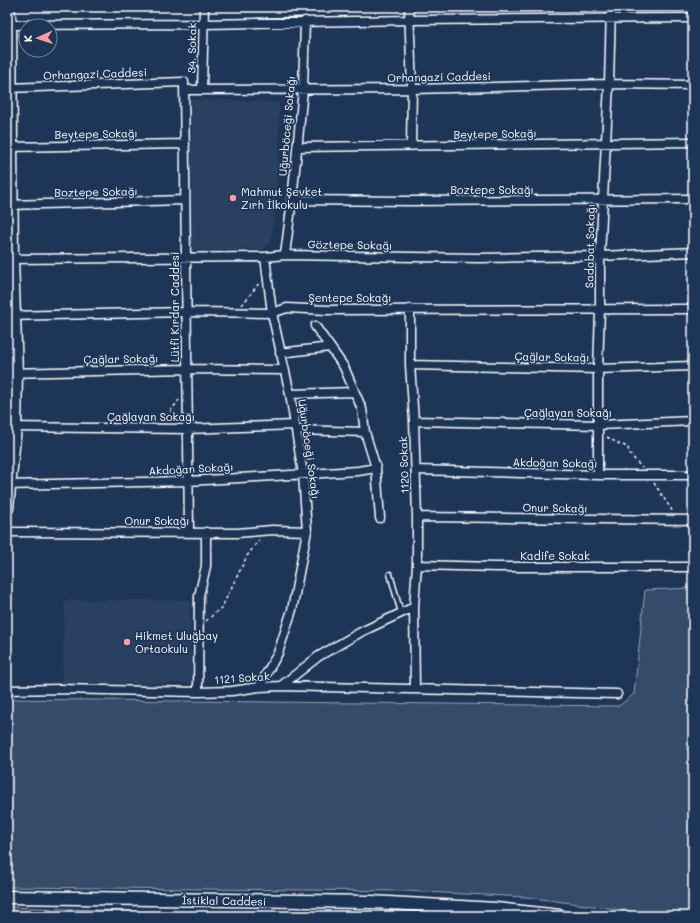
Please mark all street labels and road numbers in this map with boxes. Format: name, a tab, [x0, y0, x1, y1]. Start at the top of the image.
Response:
street label: 34. Sokak	[184, 22, 199, 74]
street label: Orhangazi Caddesi	[43, 64, 147, 83]
street label: Orhangazi Caddesi	[387, 68, 491, 85]
street label: Uğurböceği Sokağı	[275, 75, 298, 177]
street label: Beytepe Sokağı	[54, 125, 138, 142]
street label: Beytepe Sokağı	[453, 125, 537, 142]
street label: Boztepe Sokağı	[450, 182, 534, 197]
street label: Boztepe Sokağı	[54, 183, 138, 200]
street label: Sadabat Sokağı	[581, 204, 598, 288]
street label: Göztepe Sokağı	[307, 236, 393, 253]
street label: Lütfi Kırdar Caddesi	[167, 252, 182, 362]
street label: Şentepe Sokağı	[308, 290, 392, 305]
street label: Çağlar Sokağı	[514, 348, 590, 365]
street label: Çağlar Sokağı	[83, 350, 159, 367]
street label: Uğurböceği Sokağı	[295, 398, 324, 500]
street label: Çağlayan Sokağı	[524, 405, 612, 420]
street label: Çağlayan Sokağı	[107, 409, 195, 424]
street label: 1120 Sokak	[395, 436, 412, 494]
street label: Akdoğan Sokağı	[512, 454, 598, 471]
street label: Akdoğan Sokağı	[148, 459, 234, 478]
street label: Onur Sokağı	[522, 499, 588, 516]
street label: Onur Sokağı	[124, 513, 190, 528]
street label: Kadife Sokak	[520, 548, 590, 563]
street label: 1121 Sokak	[214, 668, 270, 687]
street label: İstiklal Caddesi	[182, 892, 266, 909]

